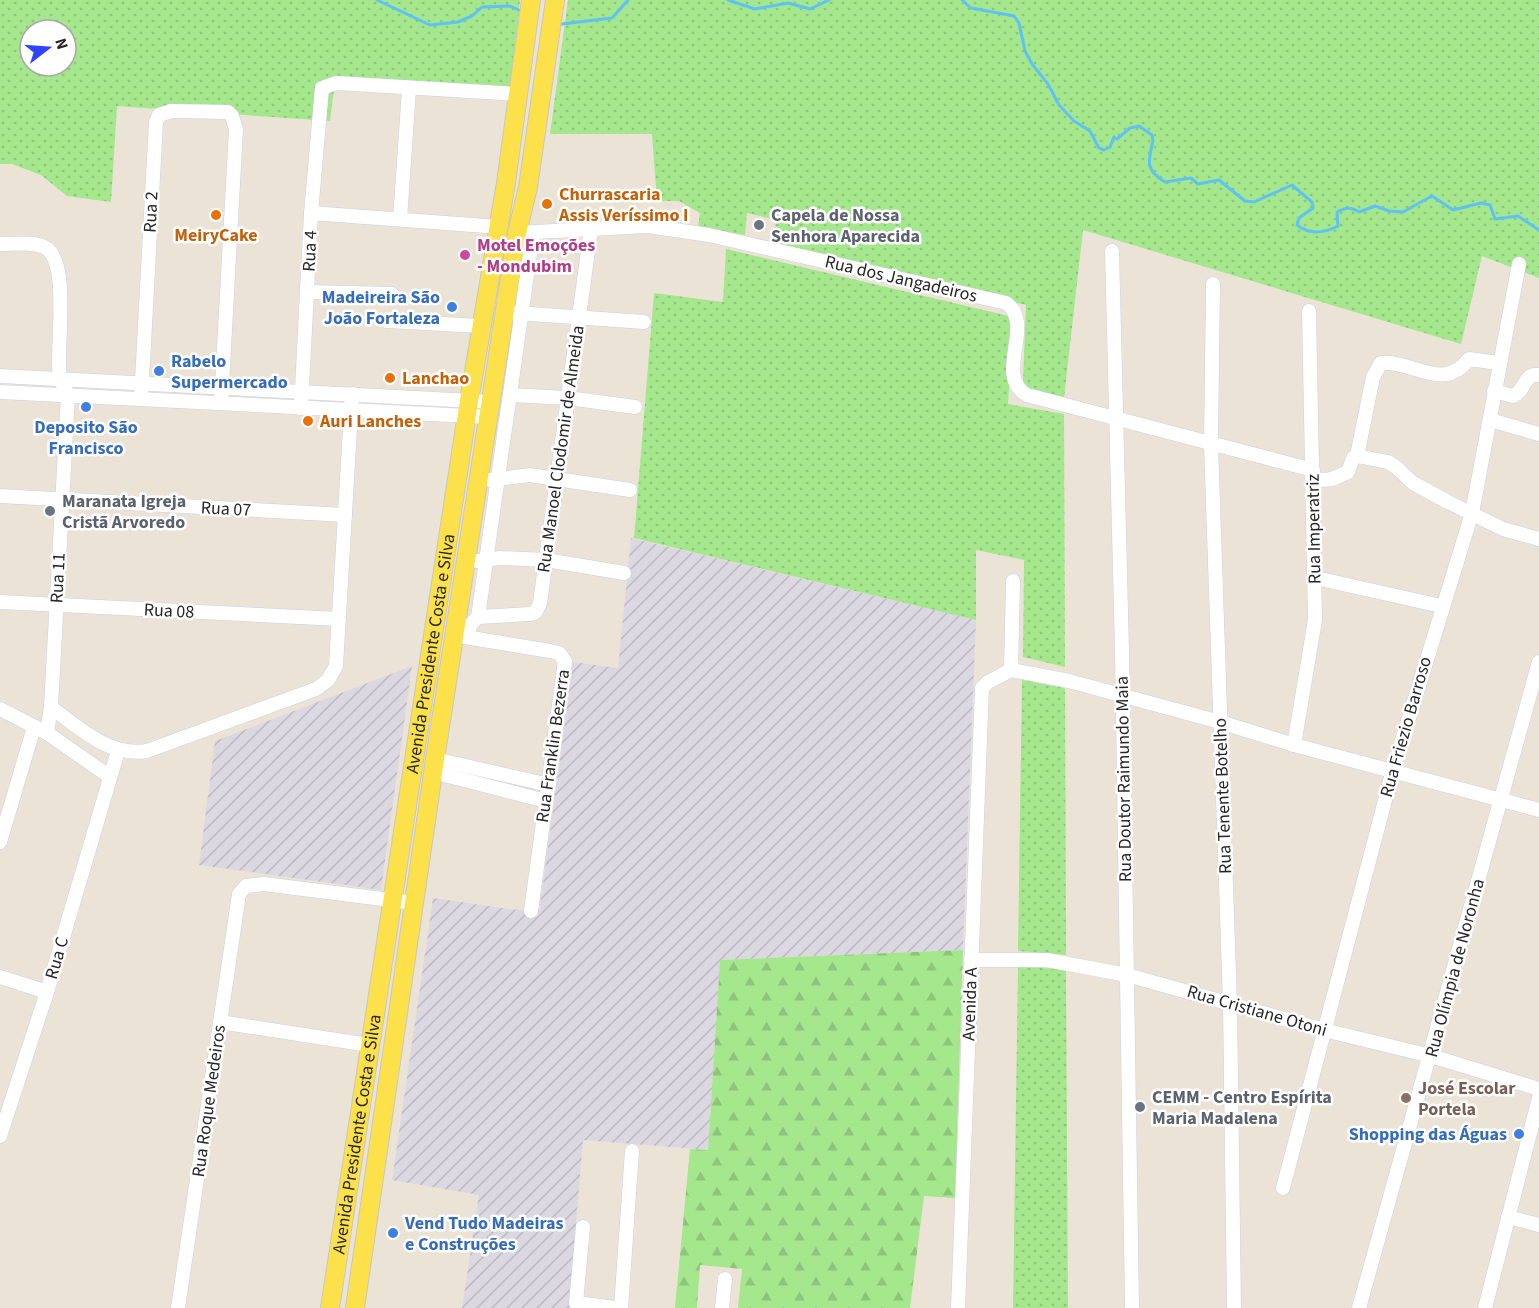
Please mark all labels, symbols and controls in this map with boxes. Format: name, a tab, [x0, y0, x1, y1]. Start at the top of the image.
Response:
north arrow	[18, 18, 78, 78]
text: N	[49, 36, 73, 52]
place label: Churrascaria Assis Veríssimo I	[558, 182, 689, 228]
street label: Rua 2	[137, 190, 165, 233]
marker: Churrascaria Assis Veríssimo I	[540, 197, 554, 211]
place label: Capela de Nossa Senhora Aparecida	[771, 203, 920, 249]
marker: MeiryCake	[209, 208, 223, 222]
marker: Capela de Nossa Senhora Aparecida	[752, 218, 766, 232]
place label: MeiryCake	[174, 223, 258, 248]
street label: Rua 4	[296, 229, 324, 272]
place label: Motel Emoções - Mondubim	[477, 233, 595, 279]
marker: Motel Emoções - Mondubim	[458, 248, 472, 262]
street label: Rua dos Jangadeiros	[822, 249, 980, 309]
place label: Madeireira São João Fortaleza	[322, 285, 440, 331]
marker: Madeireira São João Fortaleza	[445, 300, 459, 314]
street label: Rua Manoel Clodomir de Almeida	[531, 324, 591, 574]
place label: Rabelo Supermercado	[171, 349, 288, 395]
marker: Rabelo Supermercado	[152, 364, 166, 378]
place label: Lanchao	[402, 366, 469, 391]
marker: Lanchao	[383, 371, 397, 385]
marker: Deposito São Francisco	[79, 400, 93, 414]
place label: Auri Lanches	[319, 409, 421, 434]
marker: Auri Lanches	[301, 414, 315, 428]
place label: Deposito São Francisco	[34, 415, 138, 461]
street label: Rua Imperatriz	[1301, 473, 1327, 584]
place label: Maranata Igreja Cristã Arvoredo	[62, 489, 186, 535]
street label: Rua 07	[200, 495, 252, 523]
marker: Maranata Igreja Cristã Arvoredo	[43, 504, 57, 518]
street label: Avenida Presidente Costa e Silva	[400, 532, 461, 775]
street label: Rua 11	[44, 552, 72, 604]
street label: Rua 08	[143, 597, 195, 625]
street label: Rua Friezio Barroso	[1374, 654, 1438, 800]
street label: Rua Franklin Bezerra	[530, 668, 576, 824]
street label: Rua Doutor Raimundo Maia	[1110, 676, 1138, 882]
street label: Rua Tenente Botelho	[1208, 718, 1238, 874]
street label: Rua Olímpia de Noronha	[1419, 876, 1491, 1060]
street label: Rua C	[39, 934, 75, 982]
street label: Avenida A	[956, 967, 984, 1041]
street label: Rua Cristiane Otoni	[1184, 979, 1330, 1043]
street label: Avenida Presidente Costa e Silva	[326, 1012, 387, 1256]
street label: Rua Roque Medeiros	[186, 1023, 232, 1179]
place label: José Escolar Portela	[1418, 1076, 1516, 1122]
place label: CEMM - Centro Espírita Maria Madalena	[1152, 1085, 1332, 1131]
marker: José Escolar Portela	[1399, 1091, 1413, 1105]
marker: CEMM - Centro Espírita Maria Madalena	[1133, 1100, 1147, 1114]
place label: Shopping das Águas	[1349, 1122, 1507, 1147]
marker: Shopping das Águas	[1512, 1127, 1526, 1141]
place label: Vend Tudo Madeiras e Construções	[404, 1211, 564, 1257]
marker: Vend Tudo Madeiras e Construções	[386, 1226, 400, 1240]

